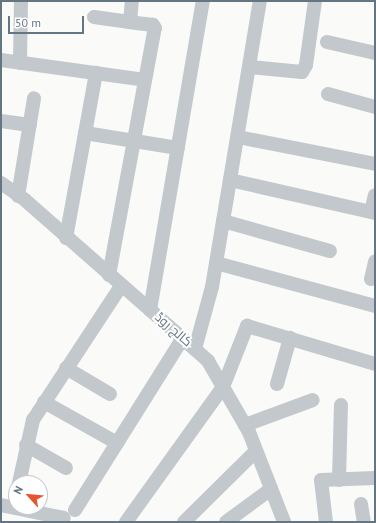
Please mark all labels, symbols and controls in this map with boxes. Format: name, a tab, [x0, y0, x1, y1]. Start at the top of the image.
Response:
scale bar	[10, 8, 86, 34]
text: 50 m	[15, 15, 41, 30]
street label: کالج روڈ	[151, 310, 195, 350]
north arrow	[8, 475, 48, 515]
text: N	[10, 484, 26, 496]

